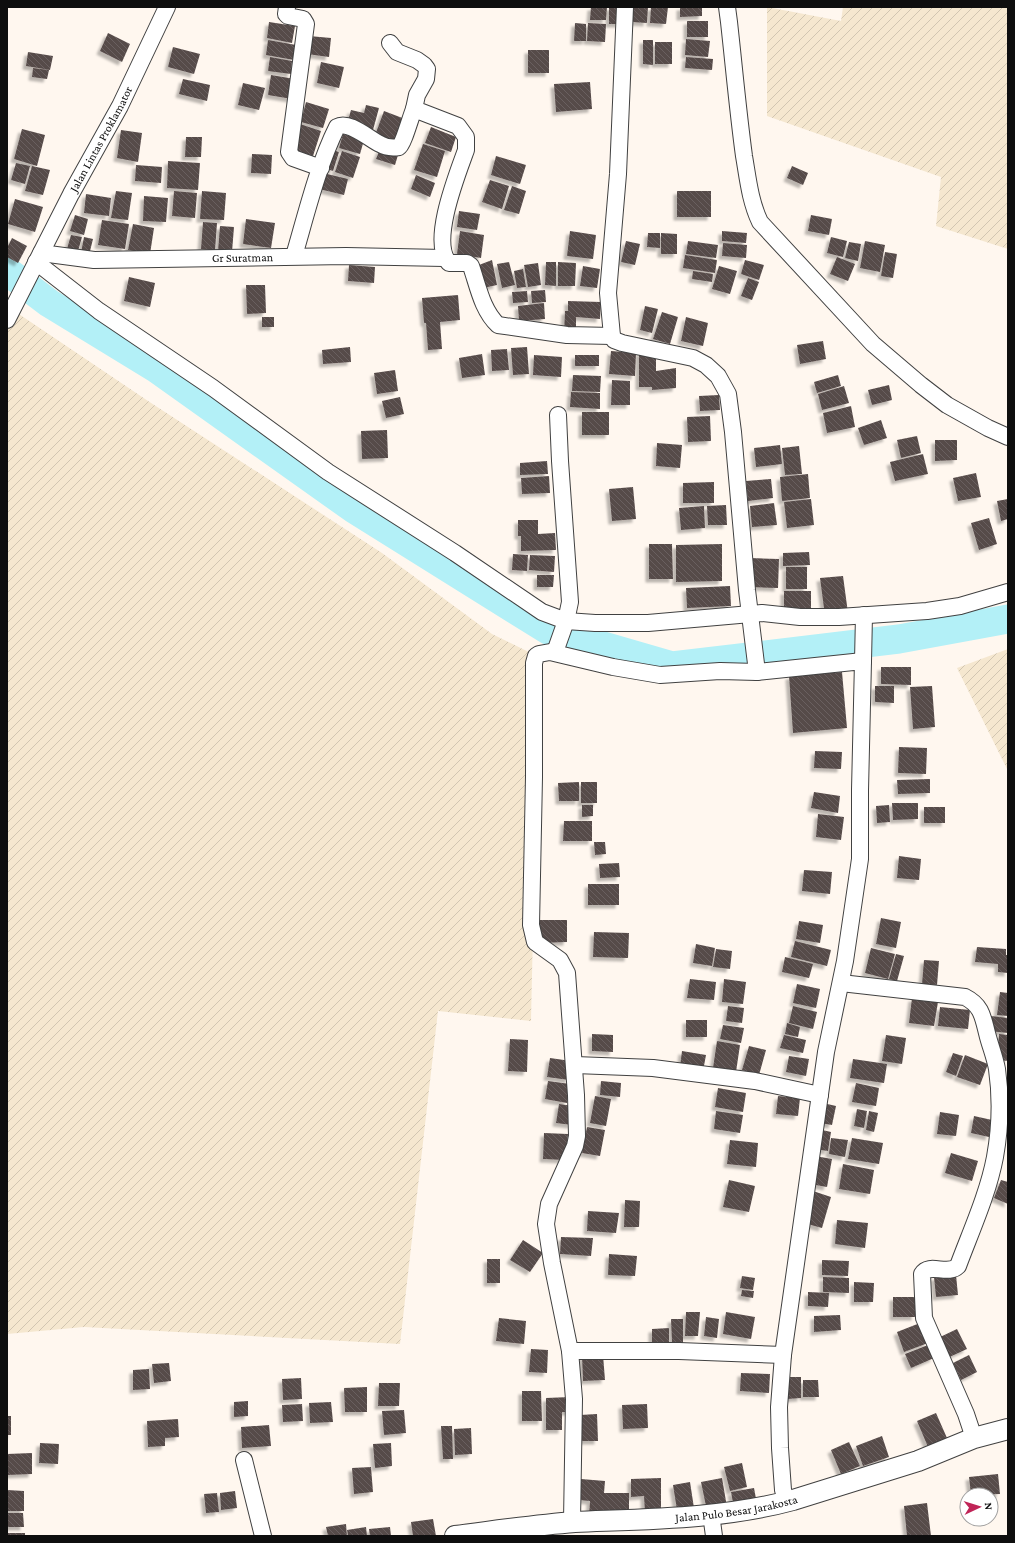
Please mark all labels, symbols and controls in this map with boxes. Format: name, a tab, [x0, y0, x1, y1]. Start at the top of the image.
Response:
street label: Jalan Lintas Proklamator	[66, 83, 136, 195]
street label: Gr Suratman	[212, 250, 274, 265]
north arrow	[959, 1487, 999, 1527]
street label: Jalan Pulo Besar Jarakosta	[674, 1492, 800, 1525]
text: N	[983, 1502, 995, 1511]

